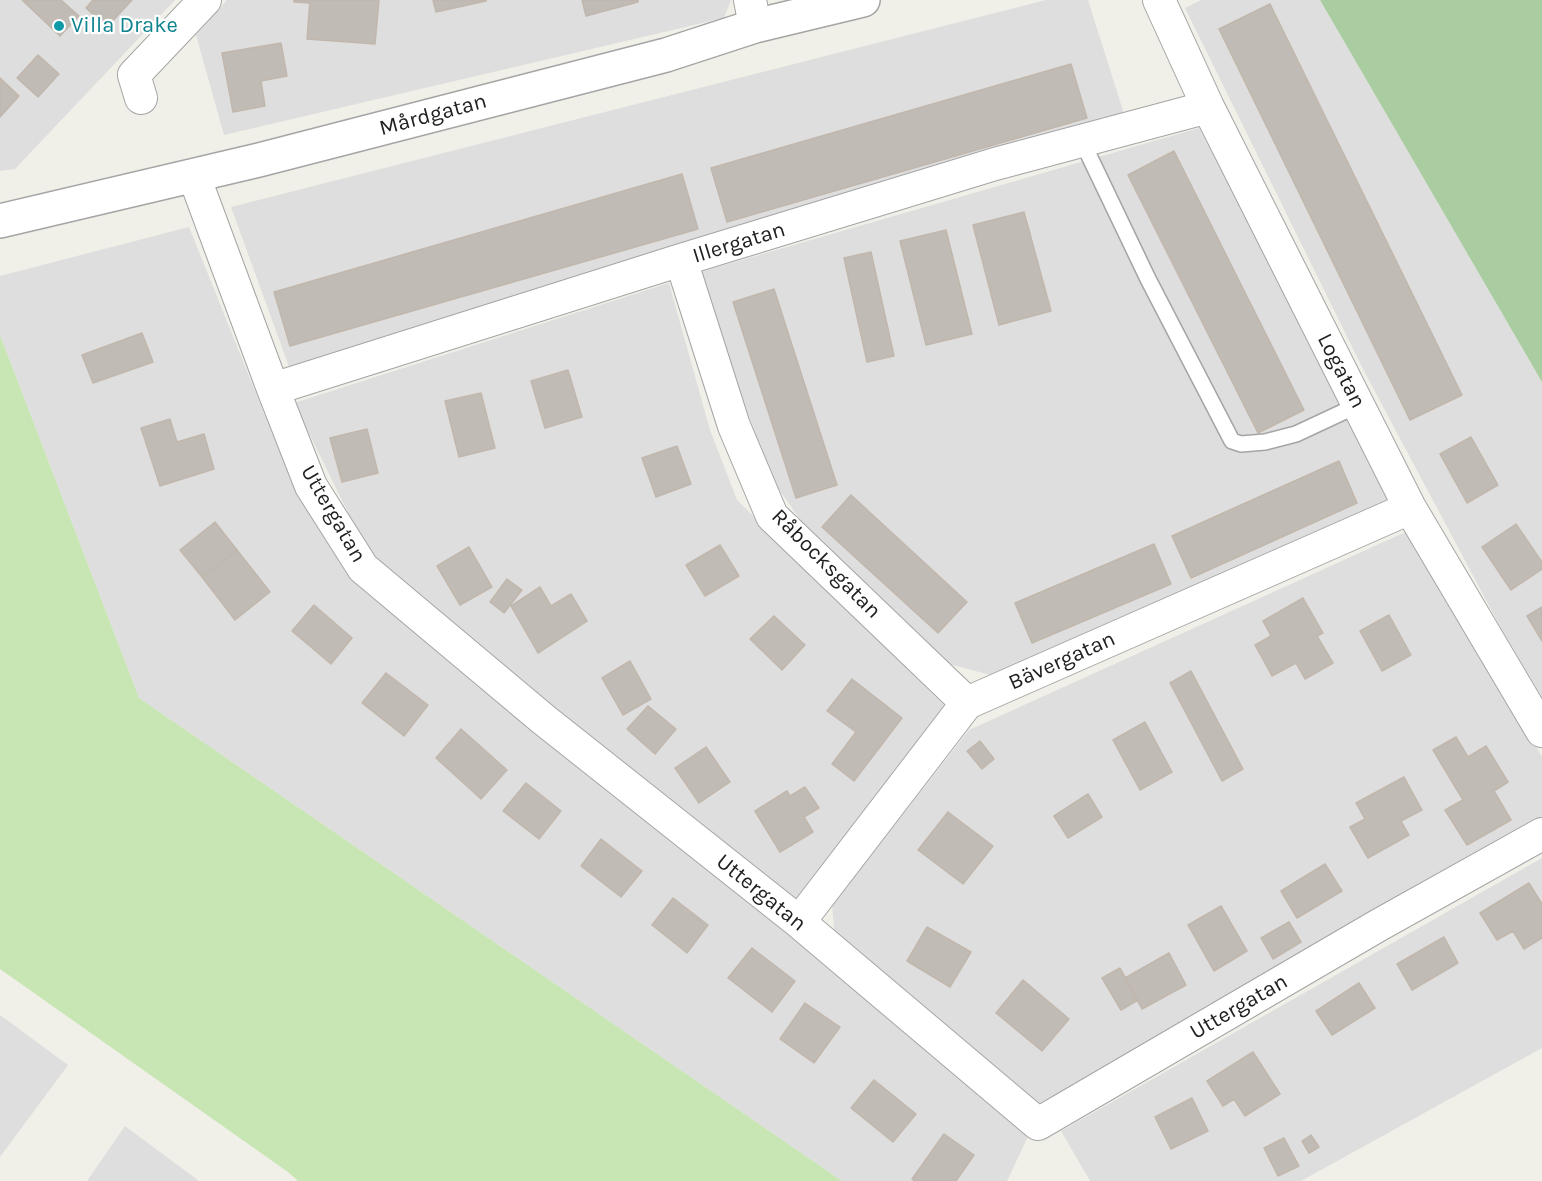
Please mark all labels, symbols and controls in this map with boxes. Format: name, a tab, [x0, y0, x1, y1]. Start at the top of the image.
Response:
place label: Villa Drake	[71, 13, 178, 39]
marker: Villa Drake	[52, 19, 66, 33]
street label: Mårdgatan	[376, 88, 490, 142]
street label: Illergatan	[689, 216, 789, 270]
street label: Logatan	[1311, 329, 1371, 413]
street label: Uttergatan	[295, 461, 371, 567]
street label: Råbocksgatan	[766, 504, 886, 624]
street label: Bävergatan	[1005, 626, 1119, 696]
street label: Uttergatan	[711, 849, 811, 937]
street label: Uttergatan	[1186, 969, 1292, 1045]

